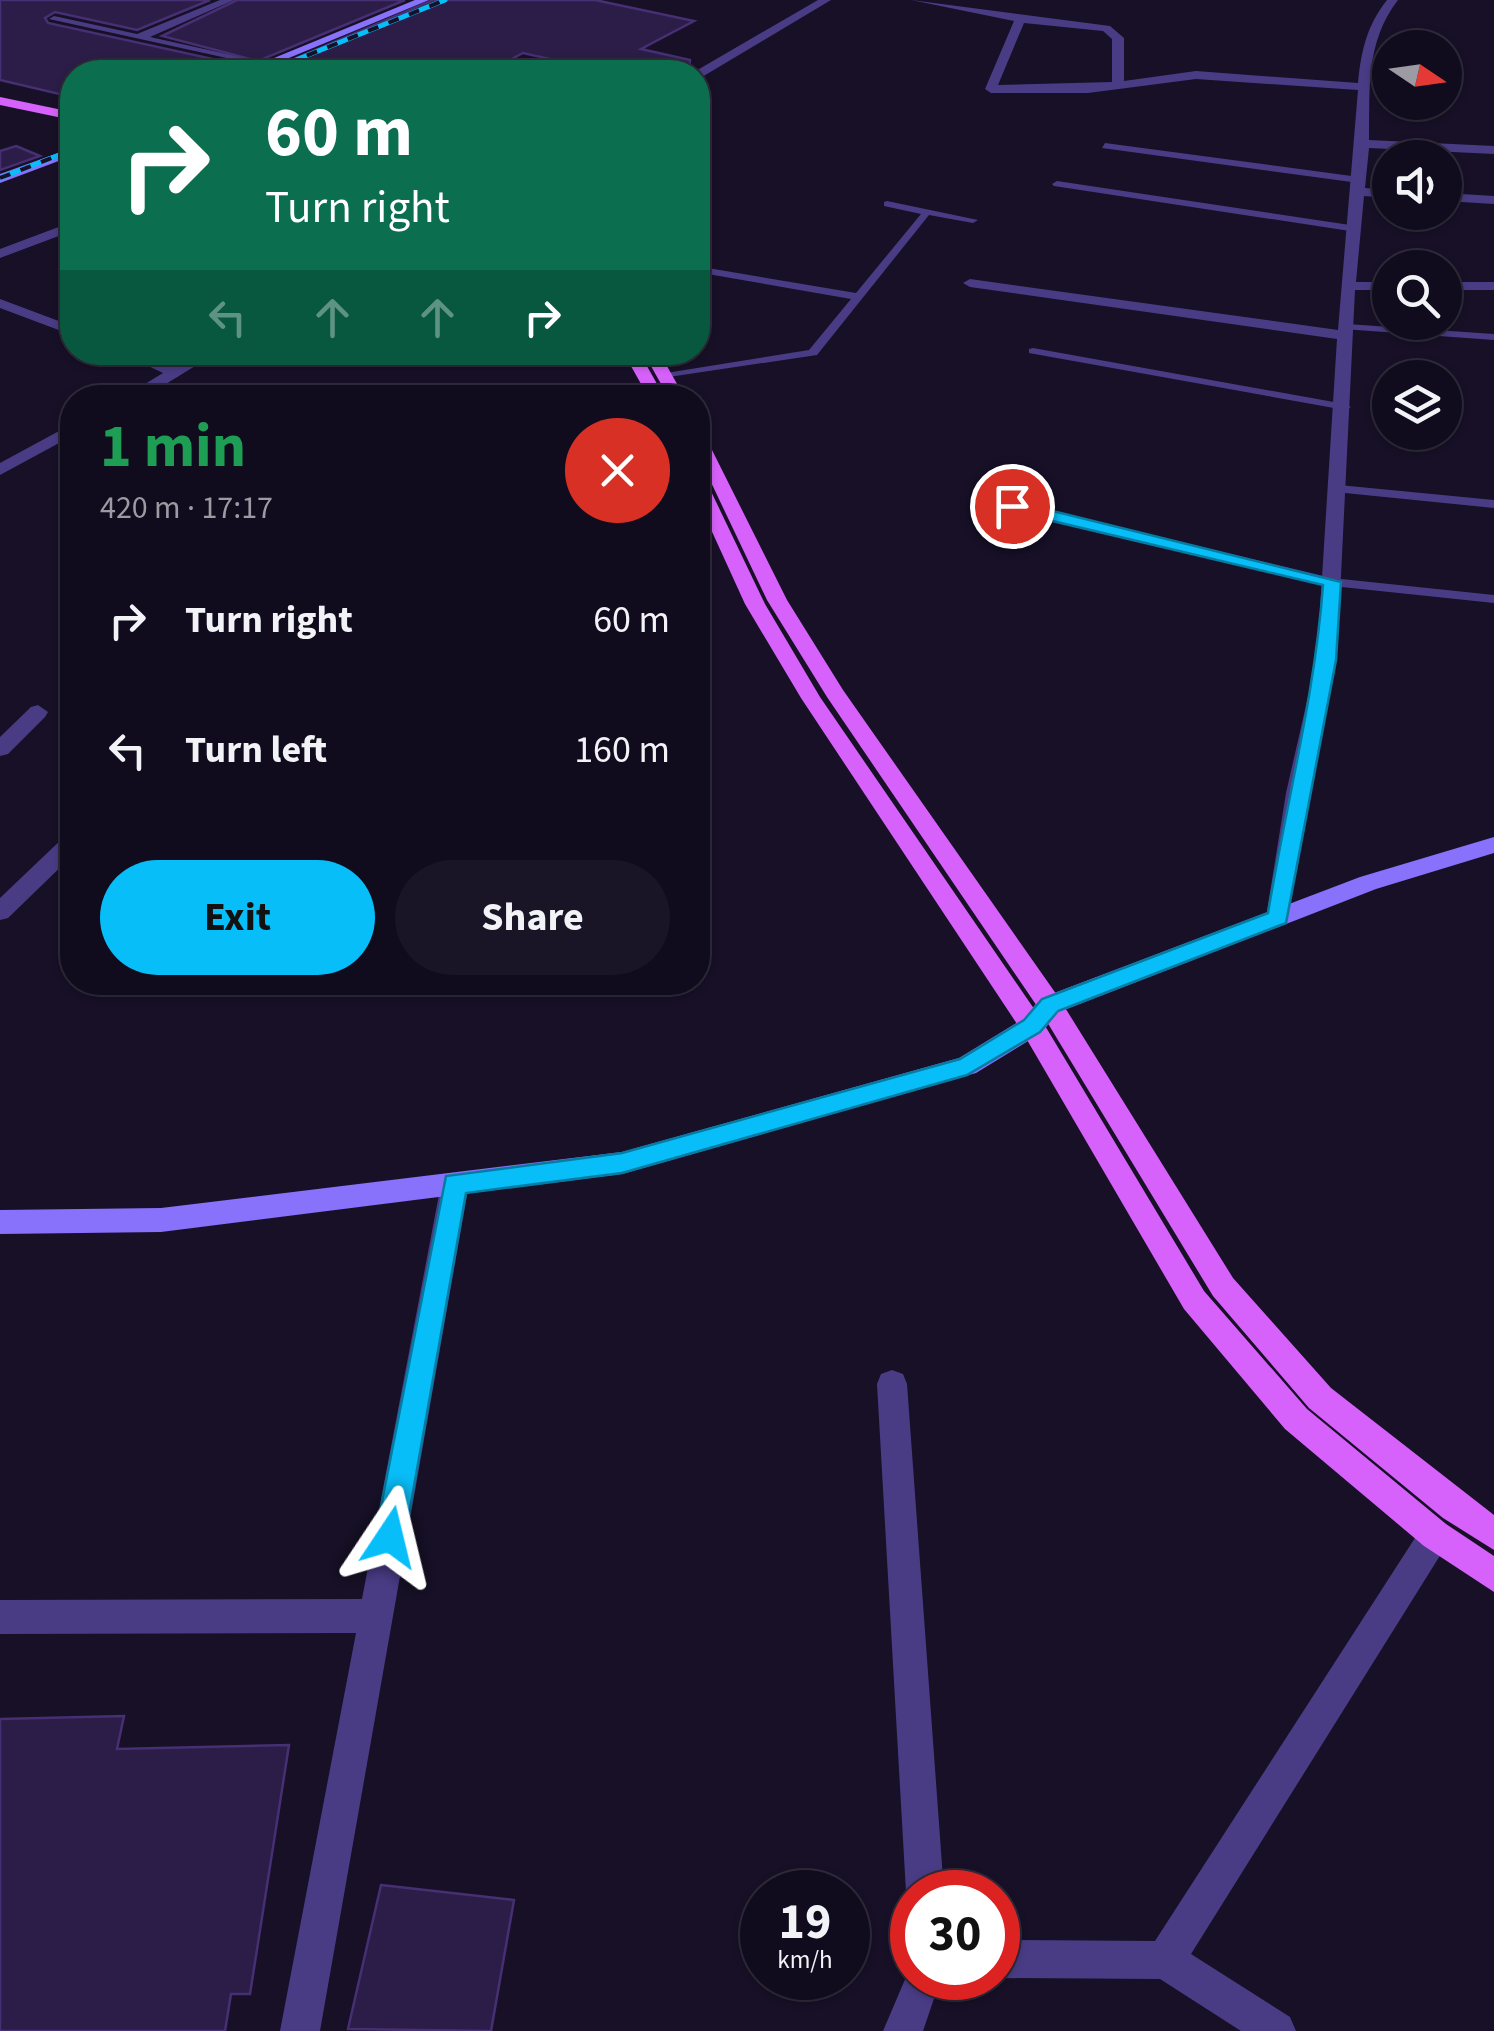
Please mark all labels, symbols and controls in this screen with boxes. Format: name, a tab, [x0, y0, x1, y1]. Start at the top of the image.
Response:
north arrow	[1372, 30, 1462, 120]
map controls	[1372, 30, 1462, 450]
text: 60 m	[265, 83, 413, 183]
icon: right	[100, 100, 230, 230]
button: sound	[1372, 140, 1462, 230]
text: Turn right	[265, 176, 450, 240]
button: search	[1372, 250, 1462, 340]
icon: left	[200, 290, 255, 345]
icon: ahead	[305, 290, 360, 345]
icon: ahead	[410, 290, 465, 345]
icon: right	[515, 290, 570, 345]
button: layers	[1372, 360, 1462, 450]
text: 1 min	[100, 405, 246, 490]
button: close	[565, 418, 670, 523]
pin	[970, 464, 1055, 549]
icon: arrive	[985, 479, 1040, 534]
text: 420 m · 17:17	[100, 485, 273, 531]
icon: right	[100, 593, 155, 648]
text: Turn right	[185, 593, 353, 647]
text: 60 m	[593, 593, 670, 647]
icon: left	[100, 723, 155, 778]
text: Turn left	[185, 723, 327, 777]
text: 160 m	[574, 723, 670, 777]
button: Exit	[100, 860, 375, 975]
button: Share	[395, 860, 670, 975]
position arrow	[338, 1485, 442, 1589]
speed limit sign: 30	[890, 1870, 1020, 2000]
text: 19	[779, 1887, 831, 1958]
text: km/h	[777, 1942, 833, 1978]

